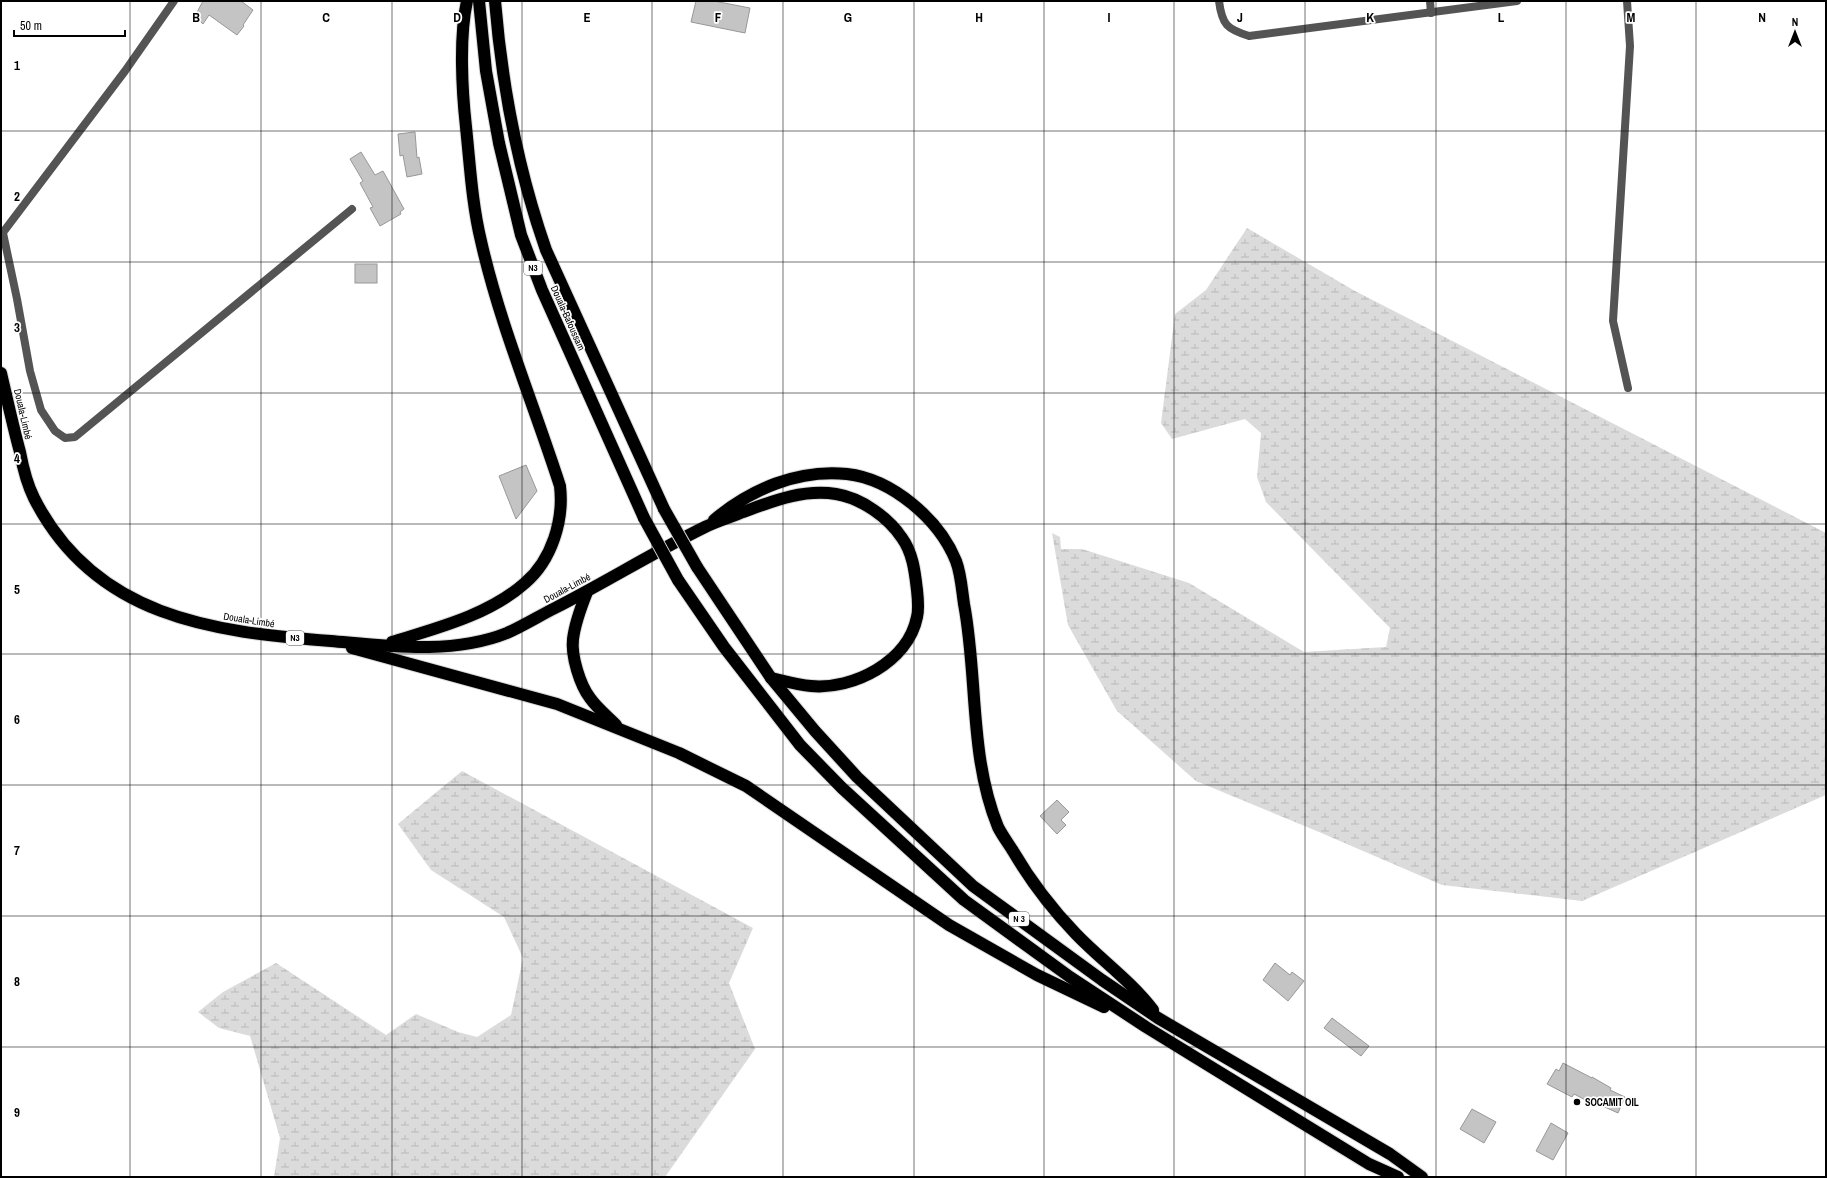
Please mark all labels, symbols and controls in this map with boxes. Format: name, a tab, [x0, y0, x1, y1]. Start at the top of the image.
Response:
text: B	[192, 9, 200, 26]
text: C	[322, 9, 330, 26]
text: D	[453, 9, 461, 26]
text: E	[583, 9, 591, 26]
text: F	[715, 9, 722, 26]
text: G	[844, 9, 852, 26]
text: H	[975, 9, 983, 26]
text: I	[1108, 9, 1111, 26]
text: J	[1237, 9, 1243, 26]
text: K	[1366, 9, 1374, 26]
text: L	[1498, 9, 1505, 26]
text: M	[1627, 9, 1636, 26]
text: N	[1758, 9, 1766, 26]
scale bar	[14, 12, 125, 38]
north arrow	[1775, 12, 1815, 52]
text: N	[1792, 15, 1798, 29]
text: 50 m	[20, 18, 42, 34]
text: 1	[14, 57, 20, 74]
text: 2	[14, 188, 20, 205]
road number: N3	[524, 261, 542, 275]
street label: Douala-Bafoussam	[548, 284, 588, 353]
text: 3	[14, 319, 20, 336]
street label: Douala-Limbé	[11, 387, 35, 441]
text: 4	[14, 450, 20, 467]
street label: Douala-Limbé	[541, 570, 593, 606]
text: 5	[14, 581, 20, 598]
street label: Douala-Limbé	[223, 610, 276, 631]
road number: N3	[286, 631, 304, 645]
text: 6	[14, 711, 20, 728]
text: 7	[14, 842, 20, 859]
road number: N 3	[1009, 912, 1029, 926]
text: 8	[14, 973, 20, 990]
place label: SOCAMIT OIL	[1585, 1096, 1639, 1109]
marker: SOCAMIT OIL	[1572, 1097, 1582, 1107]
text: 9	[14, 1104, 20, 1121]

